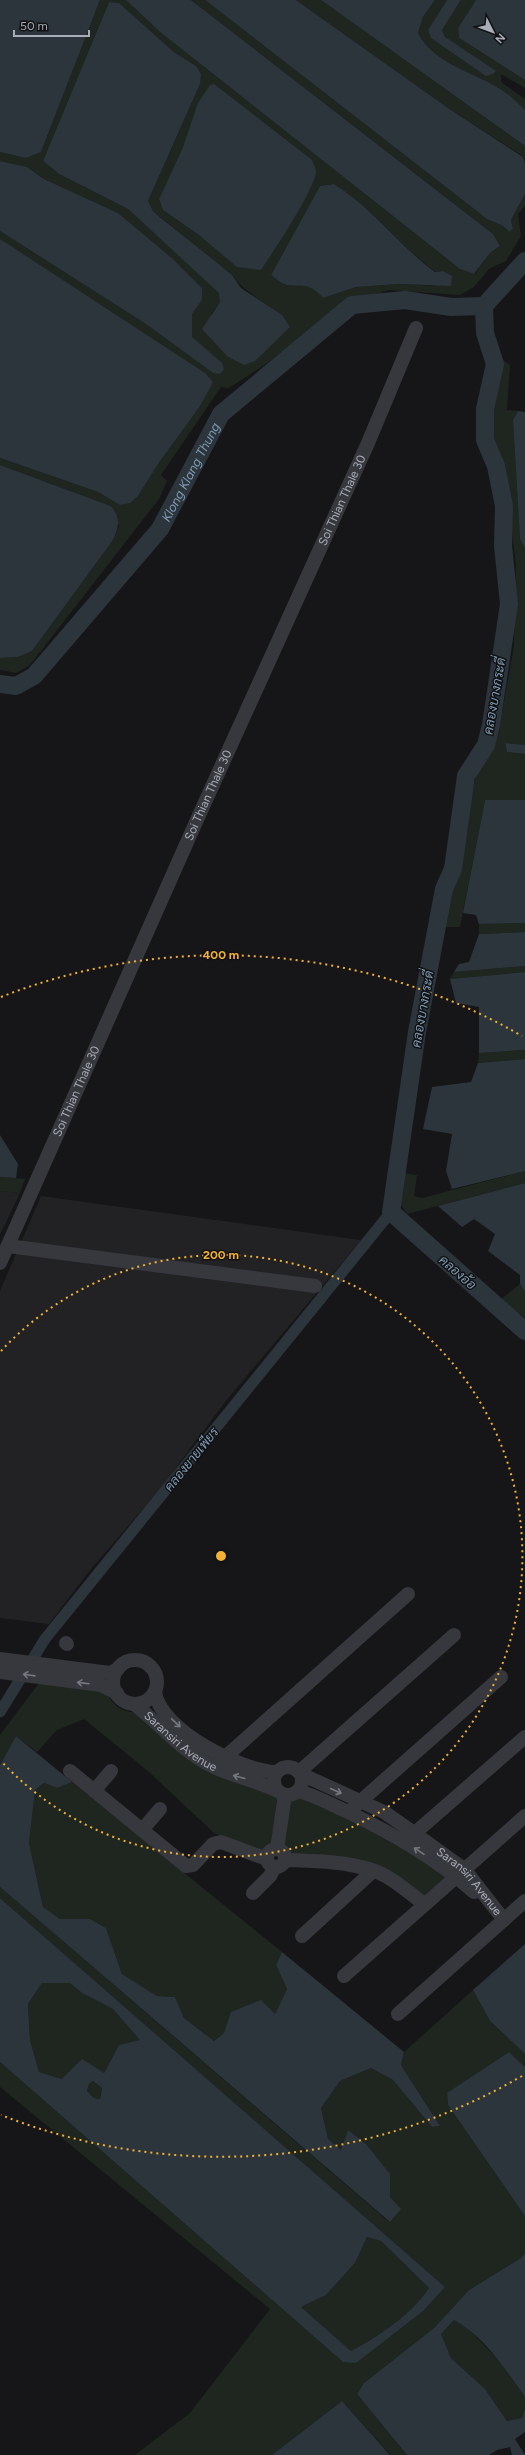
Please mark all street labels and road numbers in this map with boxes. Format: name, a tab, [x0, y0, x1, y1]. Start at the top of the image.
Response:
street label: Soi Thian Thale 30	[315, 452, 369, 548]
street label: Soi Thian Thale 30	[182, 747, 235, 843]
street label: Soi Thian Thale 30	[50, 1043, 103, 1139]
street label: Saransiri Avenue	[141, 1709, 220, 1775]
street label: Saransiri Avenue	[434, 1845, 505, 1919]

